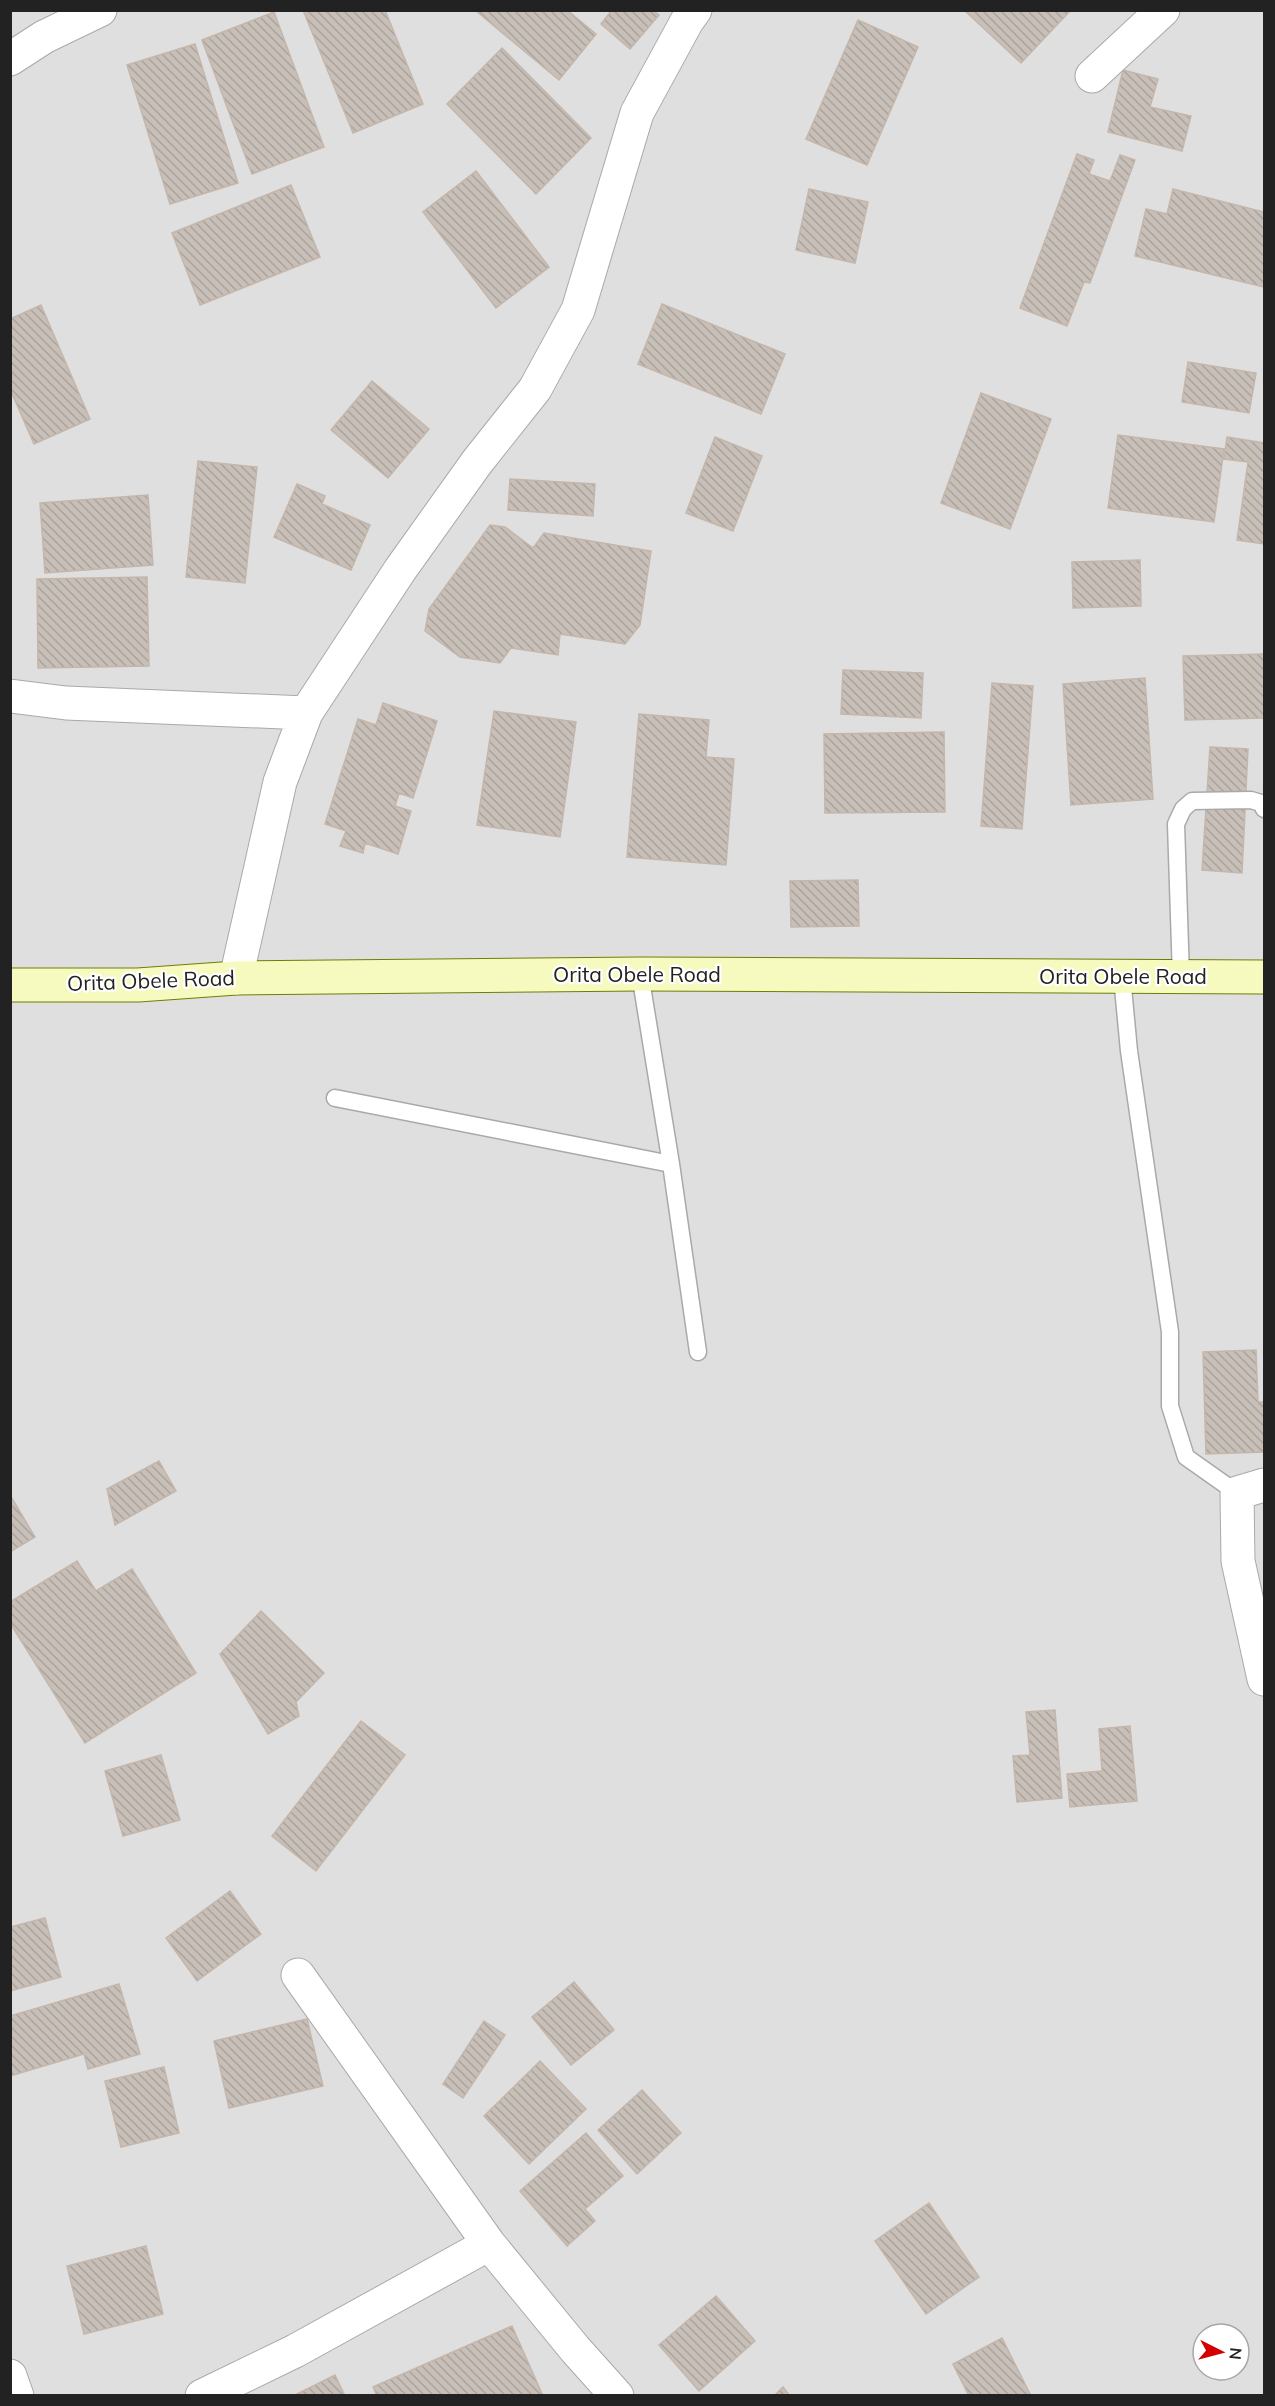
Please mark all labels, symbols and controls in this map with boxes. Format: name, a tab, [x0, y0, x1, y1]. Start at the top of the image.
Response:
street label: Orita Obele Road	[553, 961, 721, 987]
street label: Orita Obele Road	[1039, 963, 1207, 989]
street label: Orita Obele Road	[67, 964, 235, 996]
north arrow	[1191, 2322, 1251, 2382]
text: N	[1225, 2347, 1246, 2361]

